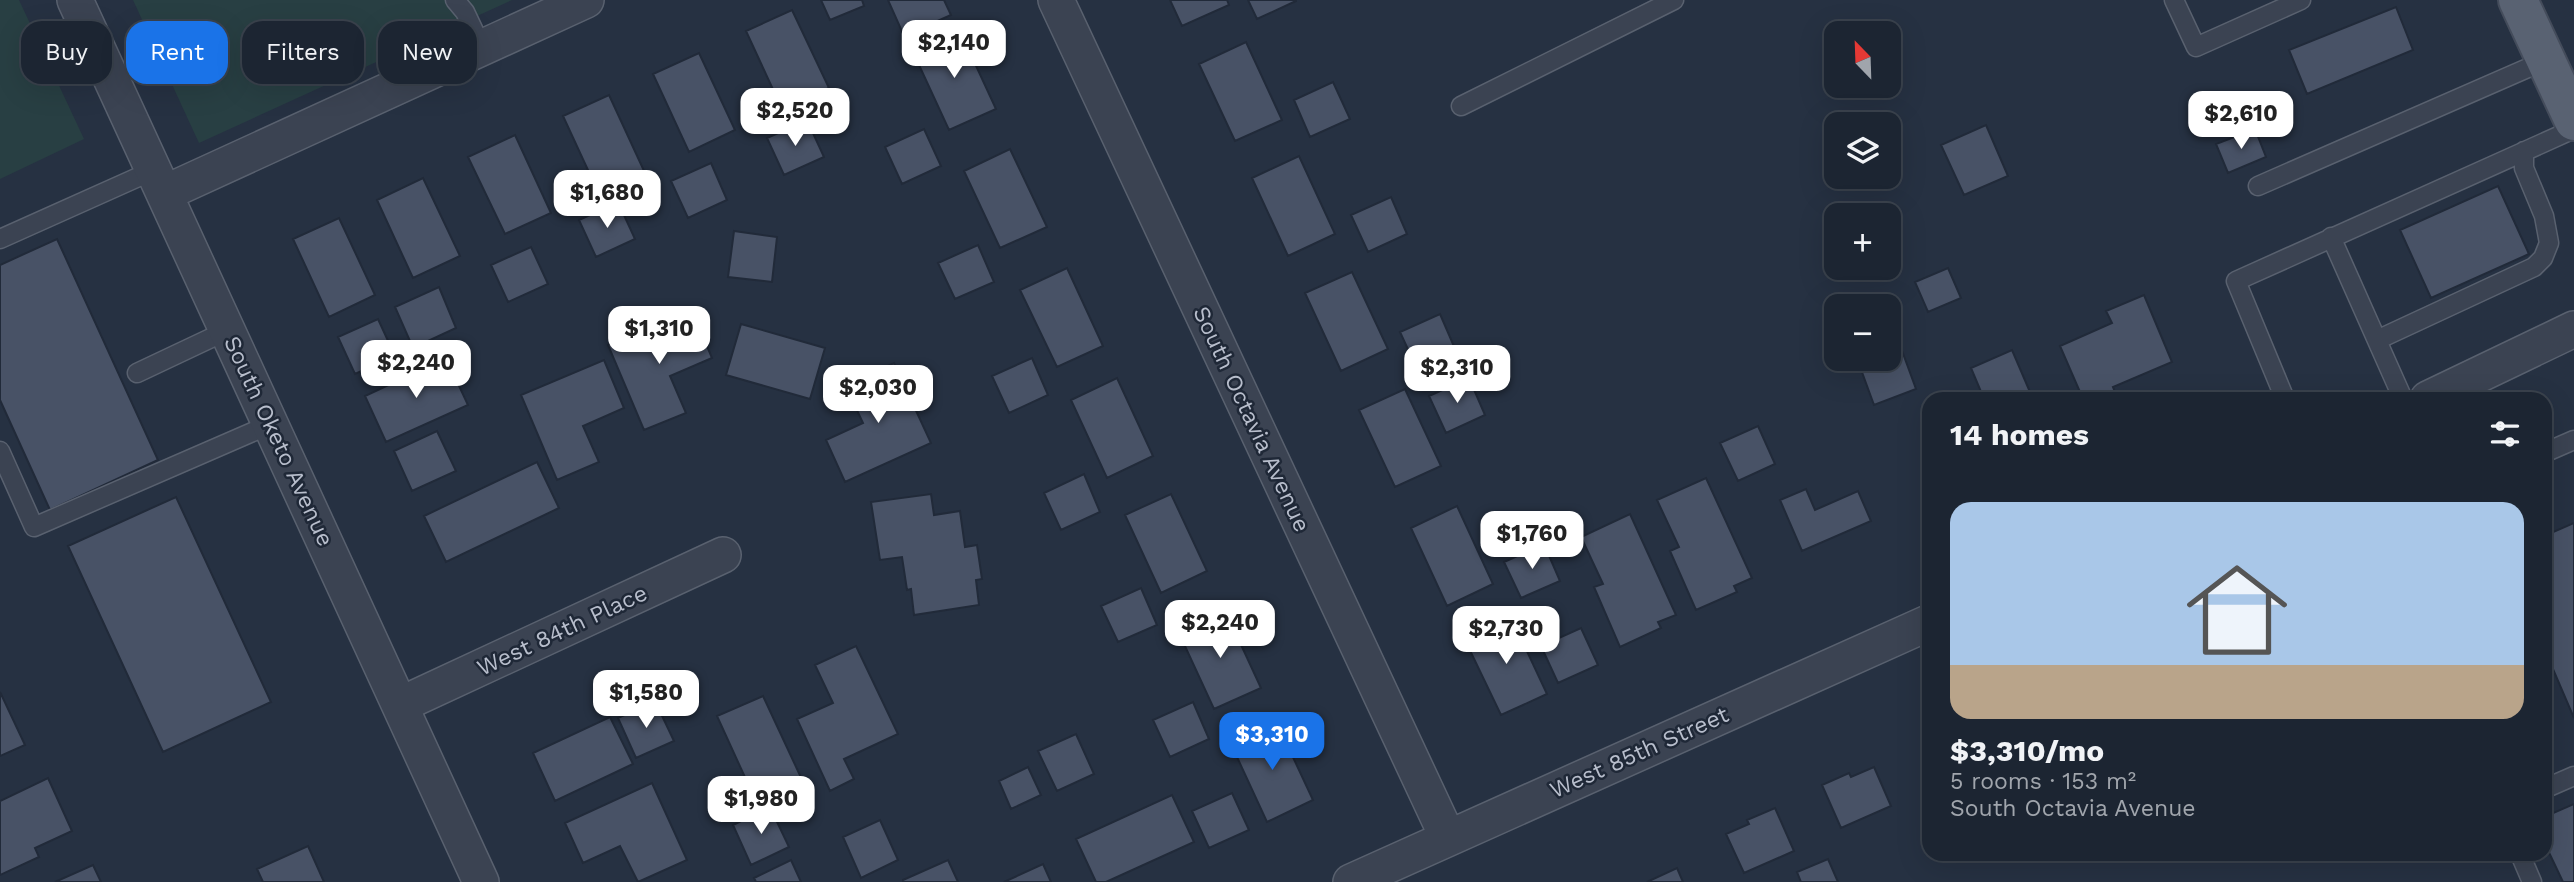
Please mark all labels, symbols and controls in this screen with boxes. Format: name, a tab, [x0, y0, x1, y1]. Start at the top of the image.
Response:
pin: $2,140	[897, 20, 1011, 80]
chip: Buy	[21, 21, 112, 84]
chip: Rent	[126, 21, 228, 84]
chip: Filters	[242, 21, 364, 84]
chip: New	[378, 21, 477, 84]
north arrow	[1824, 21, 1900, 98]
map controls	[1824, 21, 1901, 371]
text: $2,140	[918, 29, 990, 56]
pin: $2,520	[738, 88, 852, 148]
pin: $2,610	[2184, 92, 2298, 151]
text: $2,520	[756, 97, 834, 124]
text: $2,610	[2204, 100, 2278, 127]
button: layers	[1824, 112, 1901, 189]
pin: $1,680	[550, 170, 664, 230]
text: $1,680	[570, 179, 644, 206]
button: +	[1824, 203, 1901, 280]
button: −	[1824, 294, 1901, 371]
street label: South Octavia Avenue	[1187, 302, 1316, 536]
pin: $1,310	[602, 306, 716, 366]
text: $1,310	[624, 315, 694, 342]
street label: South Oketo Avenue	[218, 332, 339, 551]
pin: $2,240	[359, 340, 473, 400]
pin: $2,310	[1400, 346, 1514, 405]
text: $2,240	[377, 349, 455, 376]
text: $2,310	[1420, 354, 1494, 381]
pin: $2,030	[821, 366, 935, 425]
text: $2,030	[839, 374, 917, 401]
icon: filters	[2486, 415, 2524, 453]
text: 14 homes	[1950, 417, 2089, 452]
pin: $1,760	[1475, 512, 1589, 571]
text: $1,760	[1496, 520, 1568, 547]
icon: home	[2174, 547, 2300, 673]
street label: West 84th Place	[473, 579, 651, 682]
pin: $2,240	[1163, 600, 1277, 660]
pin: $2,730	[1449, 606, 1563, 666]
text: $2,240	[1181, 609, 1259, 636]
text: $2,730	[1469, 615, 1543, 642]
pin: $1,580	[589, 670, 703, 730]
text: $1,580	[609, 679, 683, 706]
street label: West 85th Street	[1546, 701, 1733, 804]
pin: $3,310	[1215, 712, 1329, 772]
text: $3,310	[1235, 721, 1309, 748]
text: $3,310/mo	[1950, 733, 2104, 768]
text: 5 rooms · 153 m²	[1950, 768, 2136, 795]
pin: $1,980	[704, 776, 818, 836]
text: $1,980	[724, 785, 798, 812]
text: South Octavia Avenue	[1950, 795, 2196, 822]

